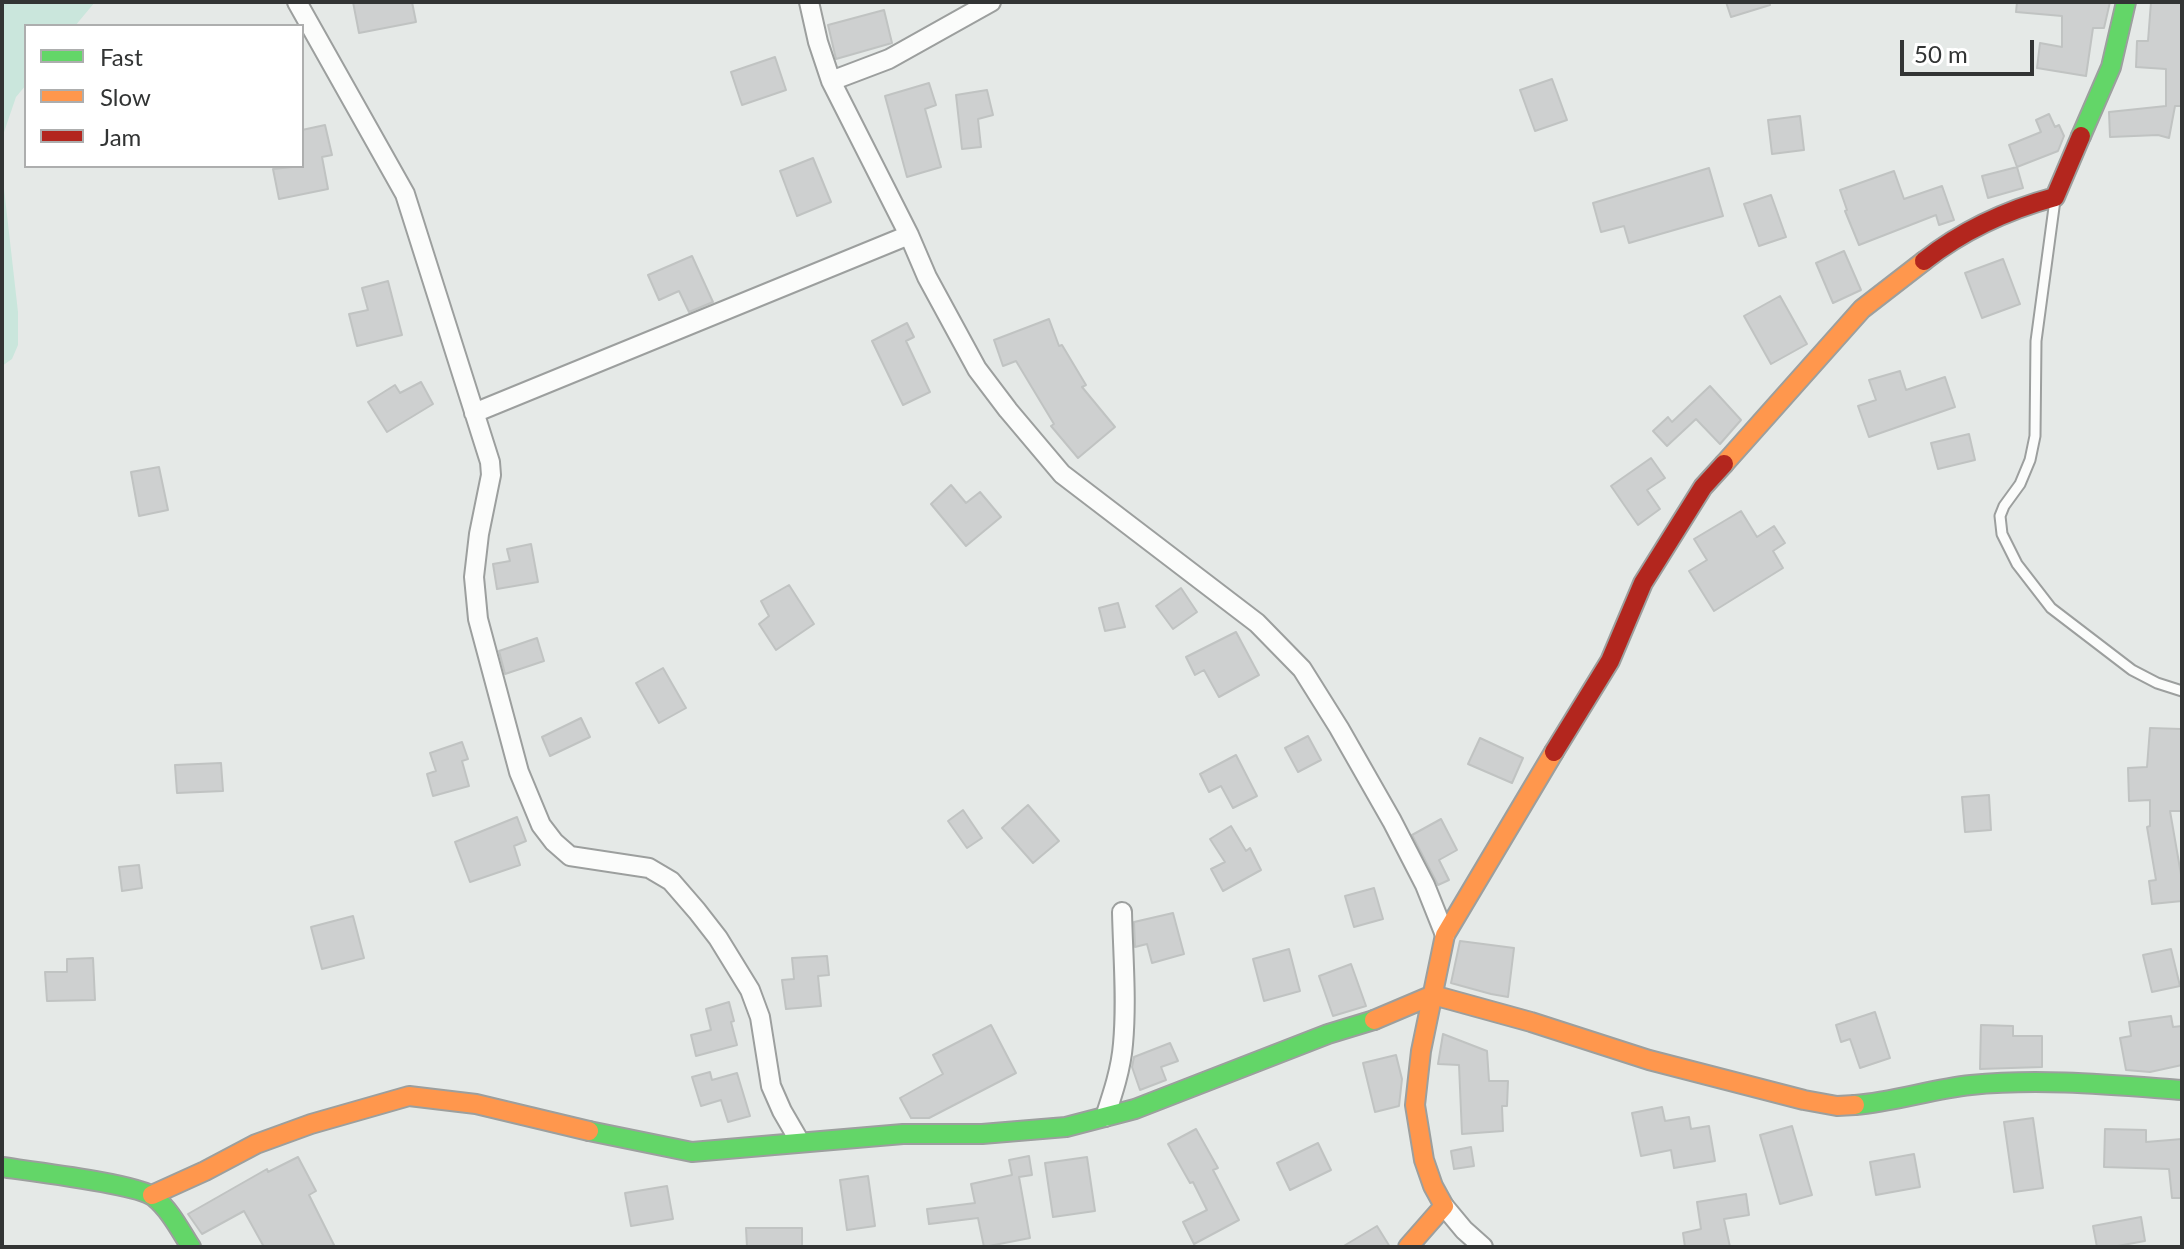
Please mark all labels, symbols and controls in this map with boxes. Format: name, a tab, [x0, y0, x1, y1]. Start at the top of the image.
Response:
legend	[24, 24, 304, 168]
scale bar	[1904, 24, 2038, 74]
text: 50 m	[1914, 39, 1968, 68]
text: Fast	[100, 42, 143, 71]
text: Slow	[100, 82, 151, 111]
text: Jam	[100, 122, 141, 151]

